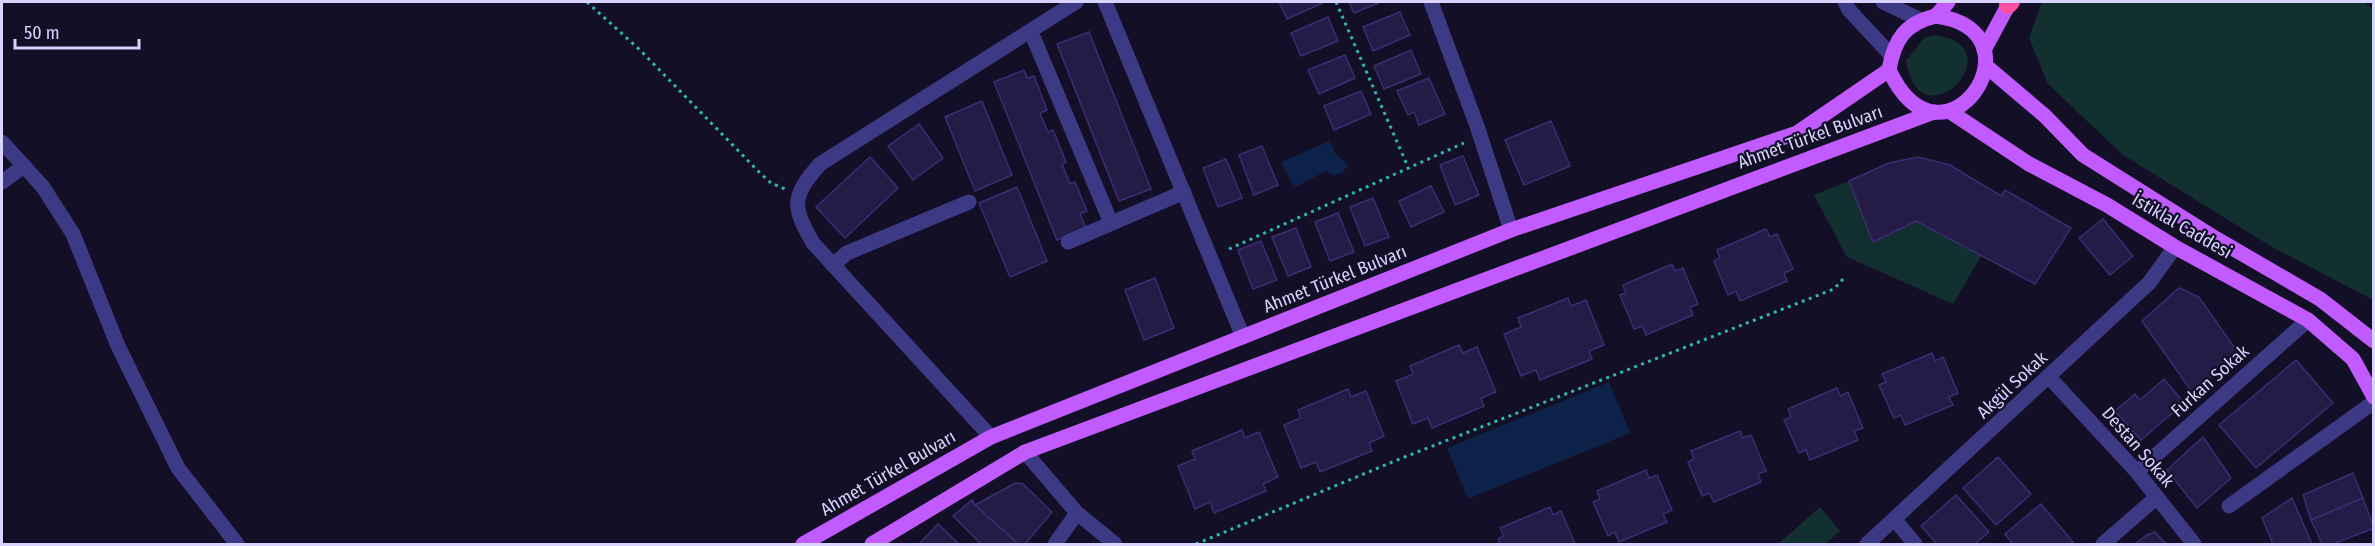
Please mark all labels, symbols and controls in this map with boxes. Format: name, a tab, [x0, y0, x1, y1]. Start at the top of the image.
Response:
scale bar	[15, 12, 140, 50]
text: 50 m	[24, 22, 60, 44]
street label: Ahmet Türkel Bulvarı	[1735, 101, 1885, 173]
street label: İstiklal Caddesi	[2128, 189, 2236, 263]
street label: Ahmet Türkel Bulvarı	[1260, 240, 1410, 318]
street label: Furkan Sokak	[2166, 340, 2254, 422]
street label: Akgül Sokak	[1972, 346, 2052, 423]
street label: Destan Sokak	[2097, 402, 2179, 492]
street label: Ahmet Türkel Bulvarı	[816, 425, 960, 521]

